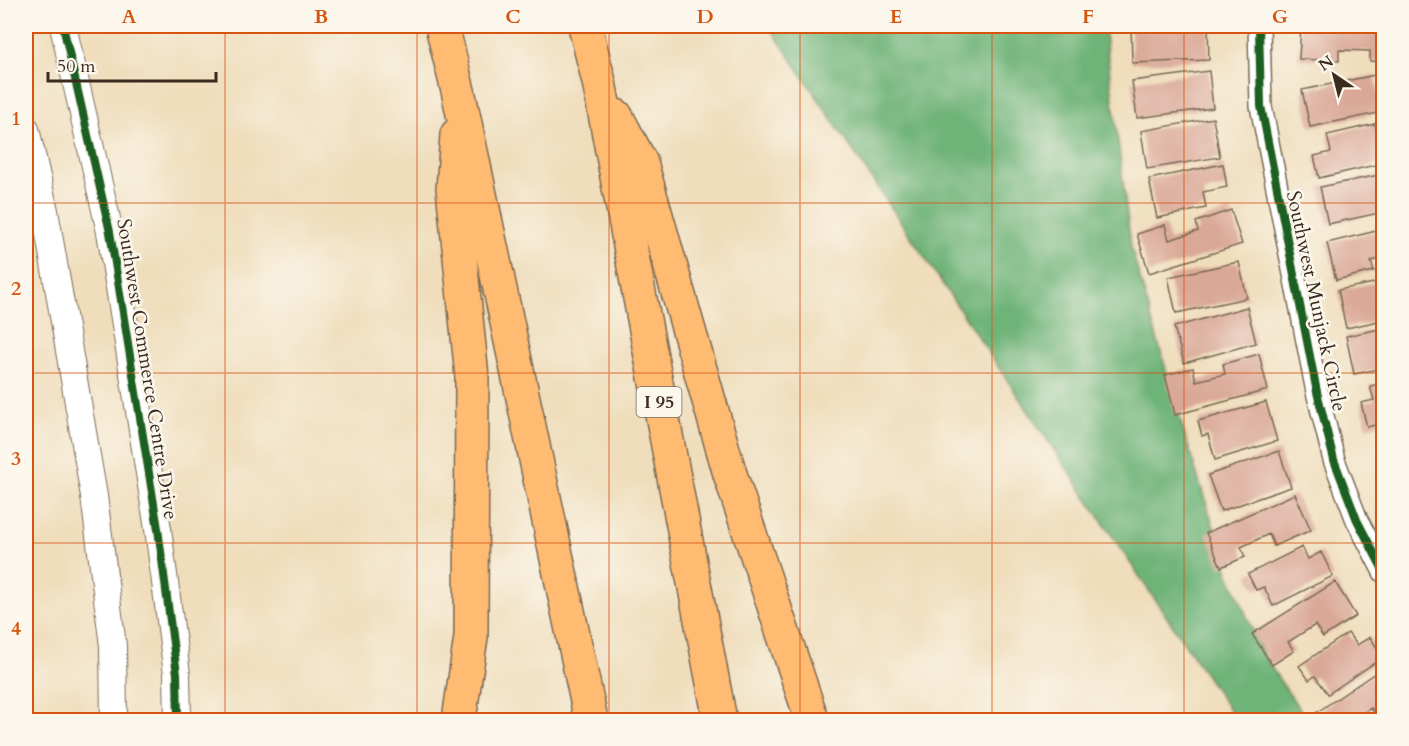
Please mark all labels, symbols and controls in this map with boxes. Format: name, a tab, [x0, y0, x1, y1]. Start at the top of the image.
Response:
text: A	[121, 3, 137, 30]
text: B	[314, 3, 328, 30]
text: C	[505, 3, 521, 30]
text: D	[696, 3, 714, 30]
text: E	[890, 3, 902, 30]
text: F	[1082, 3, 1094, 30]
text: G	[1272, 3, 1288, 30]
scale bar	[48, 45, 216, 83]
north arrow	[1304, 45, 1364, 105]
text: N	[1314, 50, 1338, 77]
text: 50 m	[57, 54, 96, 79]
text: 1	[11, 105, 21, 132]
street label: Southwest Munjack Circle	[1280, 188, 1353, 414]
street label: Southwest Commerce Centre Drive	[110, 217, 185, 522]
text: 2	[11, 275, 21, 302]
road number: I 95	[636, 387, 682, 417]
text: 3	[11, 445, 21, 472]
text: 4	[11, 615, 21, 642]

